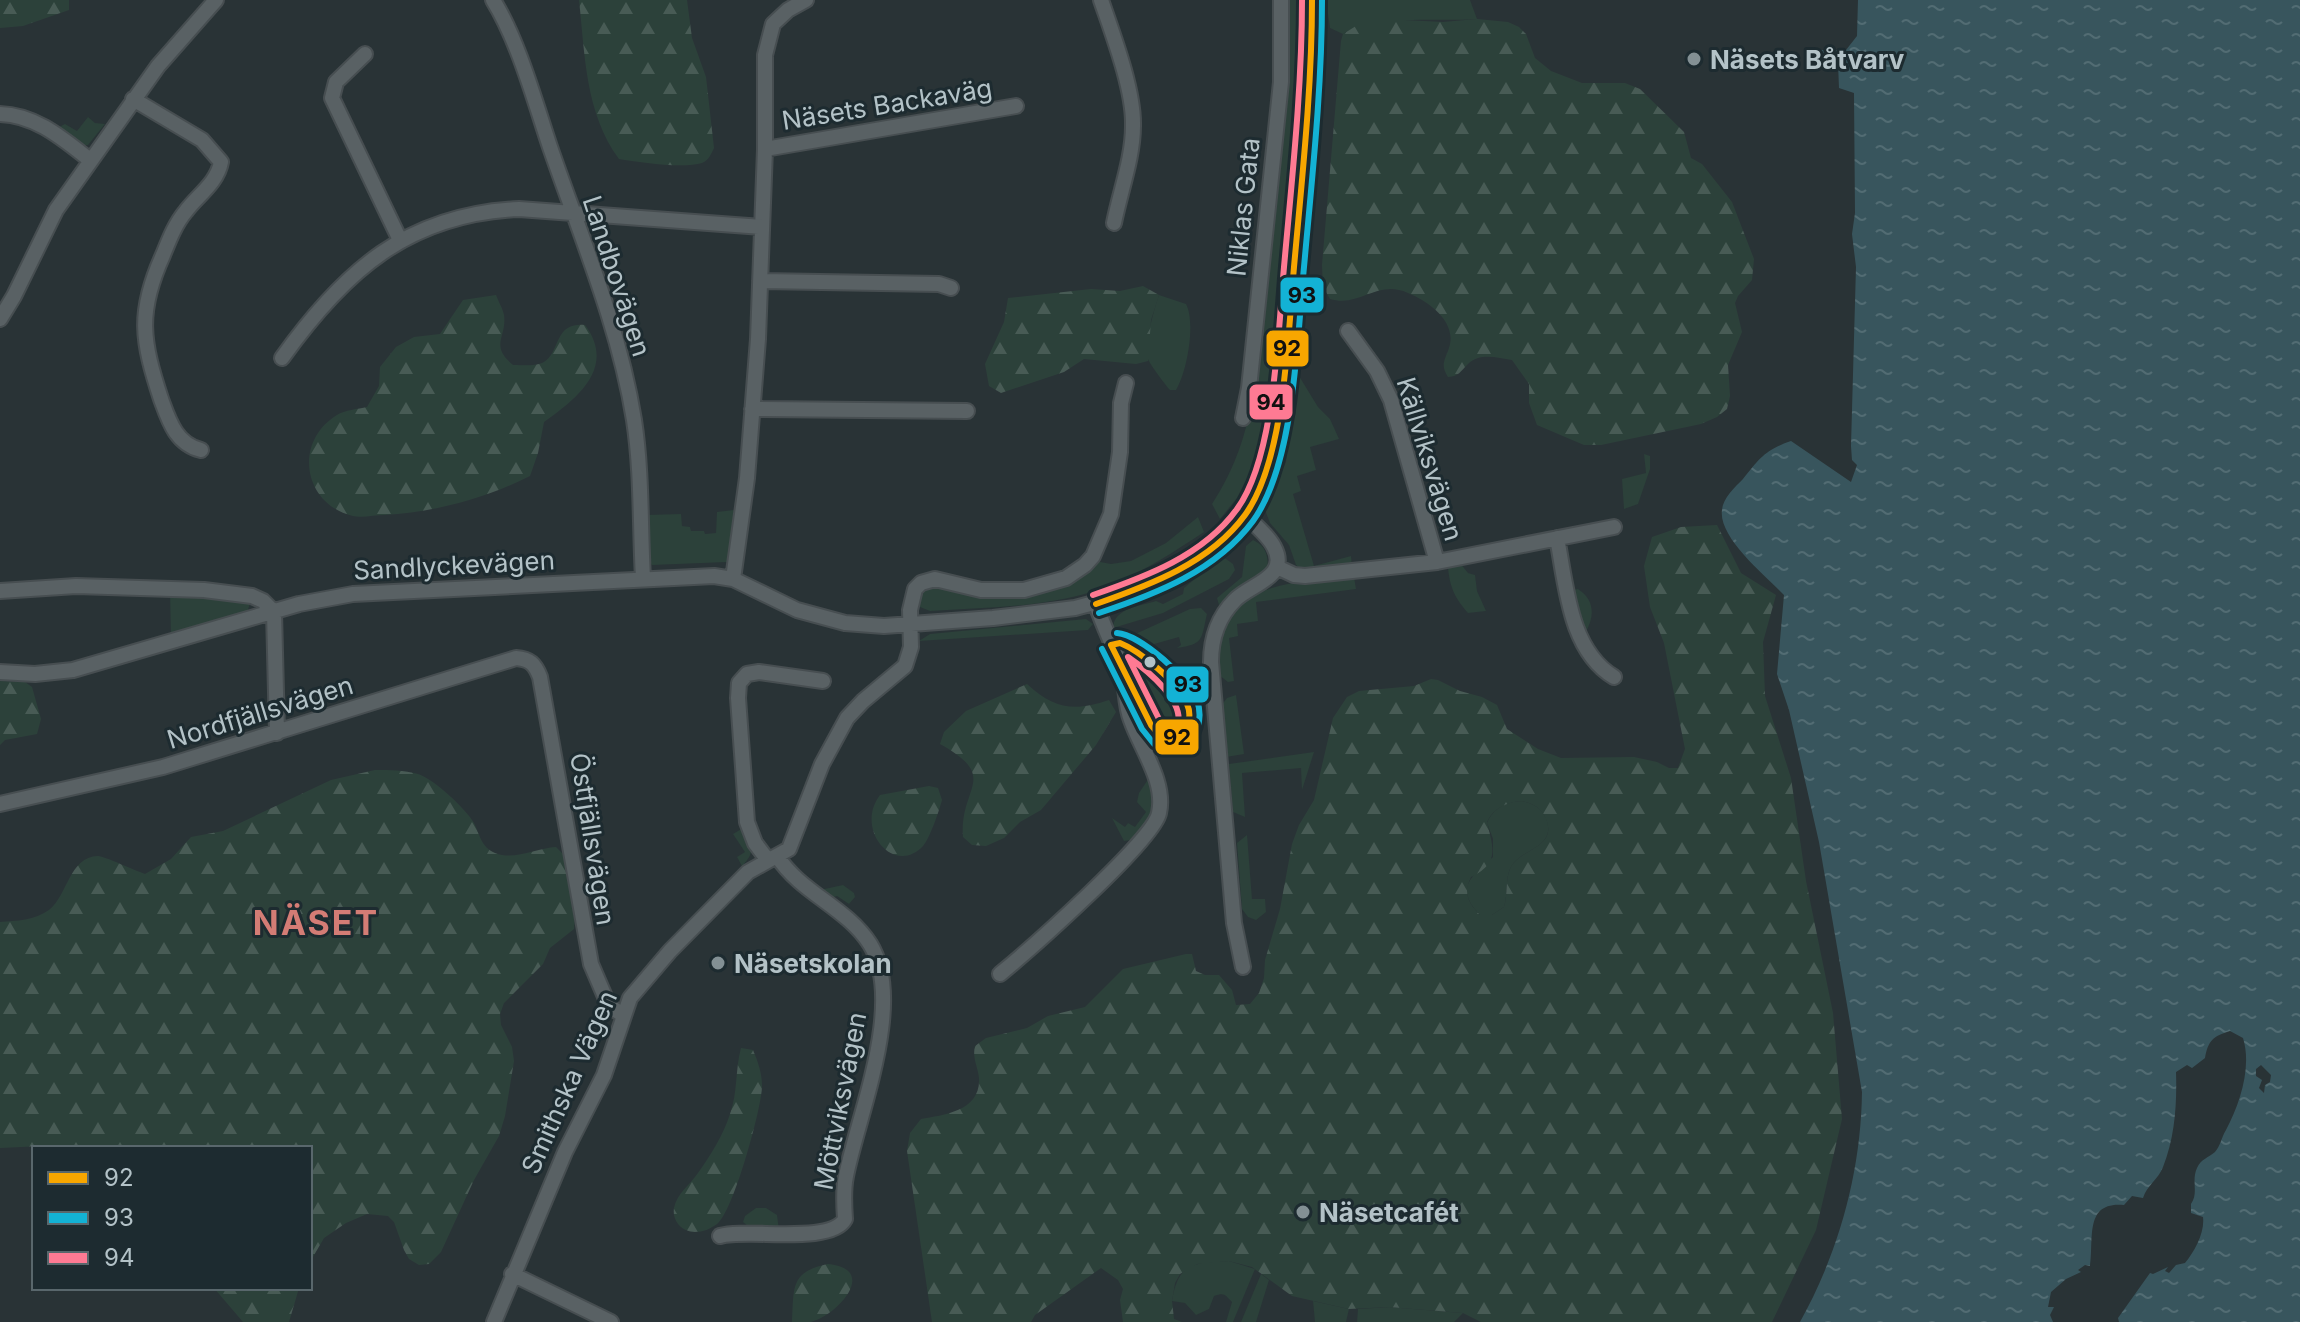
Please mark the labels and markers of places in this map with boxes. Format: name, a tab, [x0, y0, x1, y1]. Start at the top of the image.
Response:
place label: Näsets Båtvarv	[1710, 44, 1905, 75]
marker: Näsets Båtvarv	[1685, 50, 1703, 68]
unlabelled marker	[1142, 654, 1158, 670]
place label: Näsetskolan	[734, 948, 892, 979]
marker: Näsetskolan	[709, 954, 727, 972]
place label: Näsetcafét	[1319, 1197, 1459, 1228]
marker: Näsetcafét	[1294, 1203, 1312, 1221]

